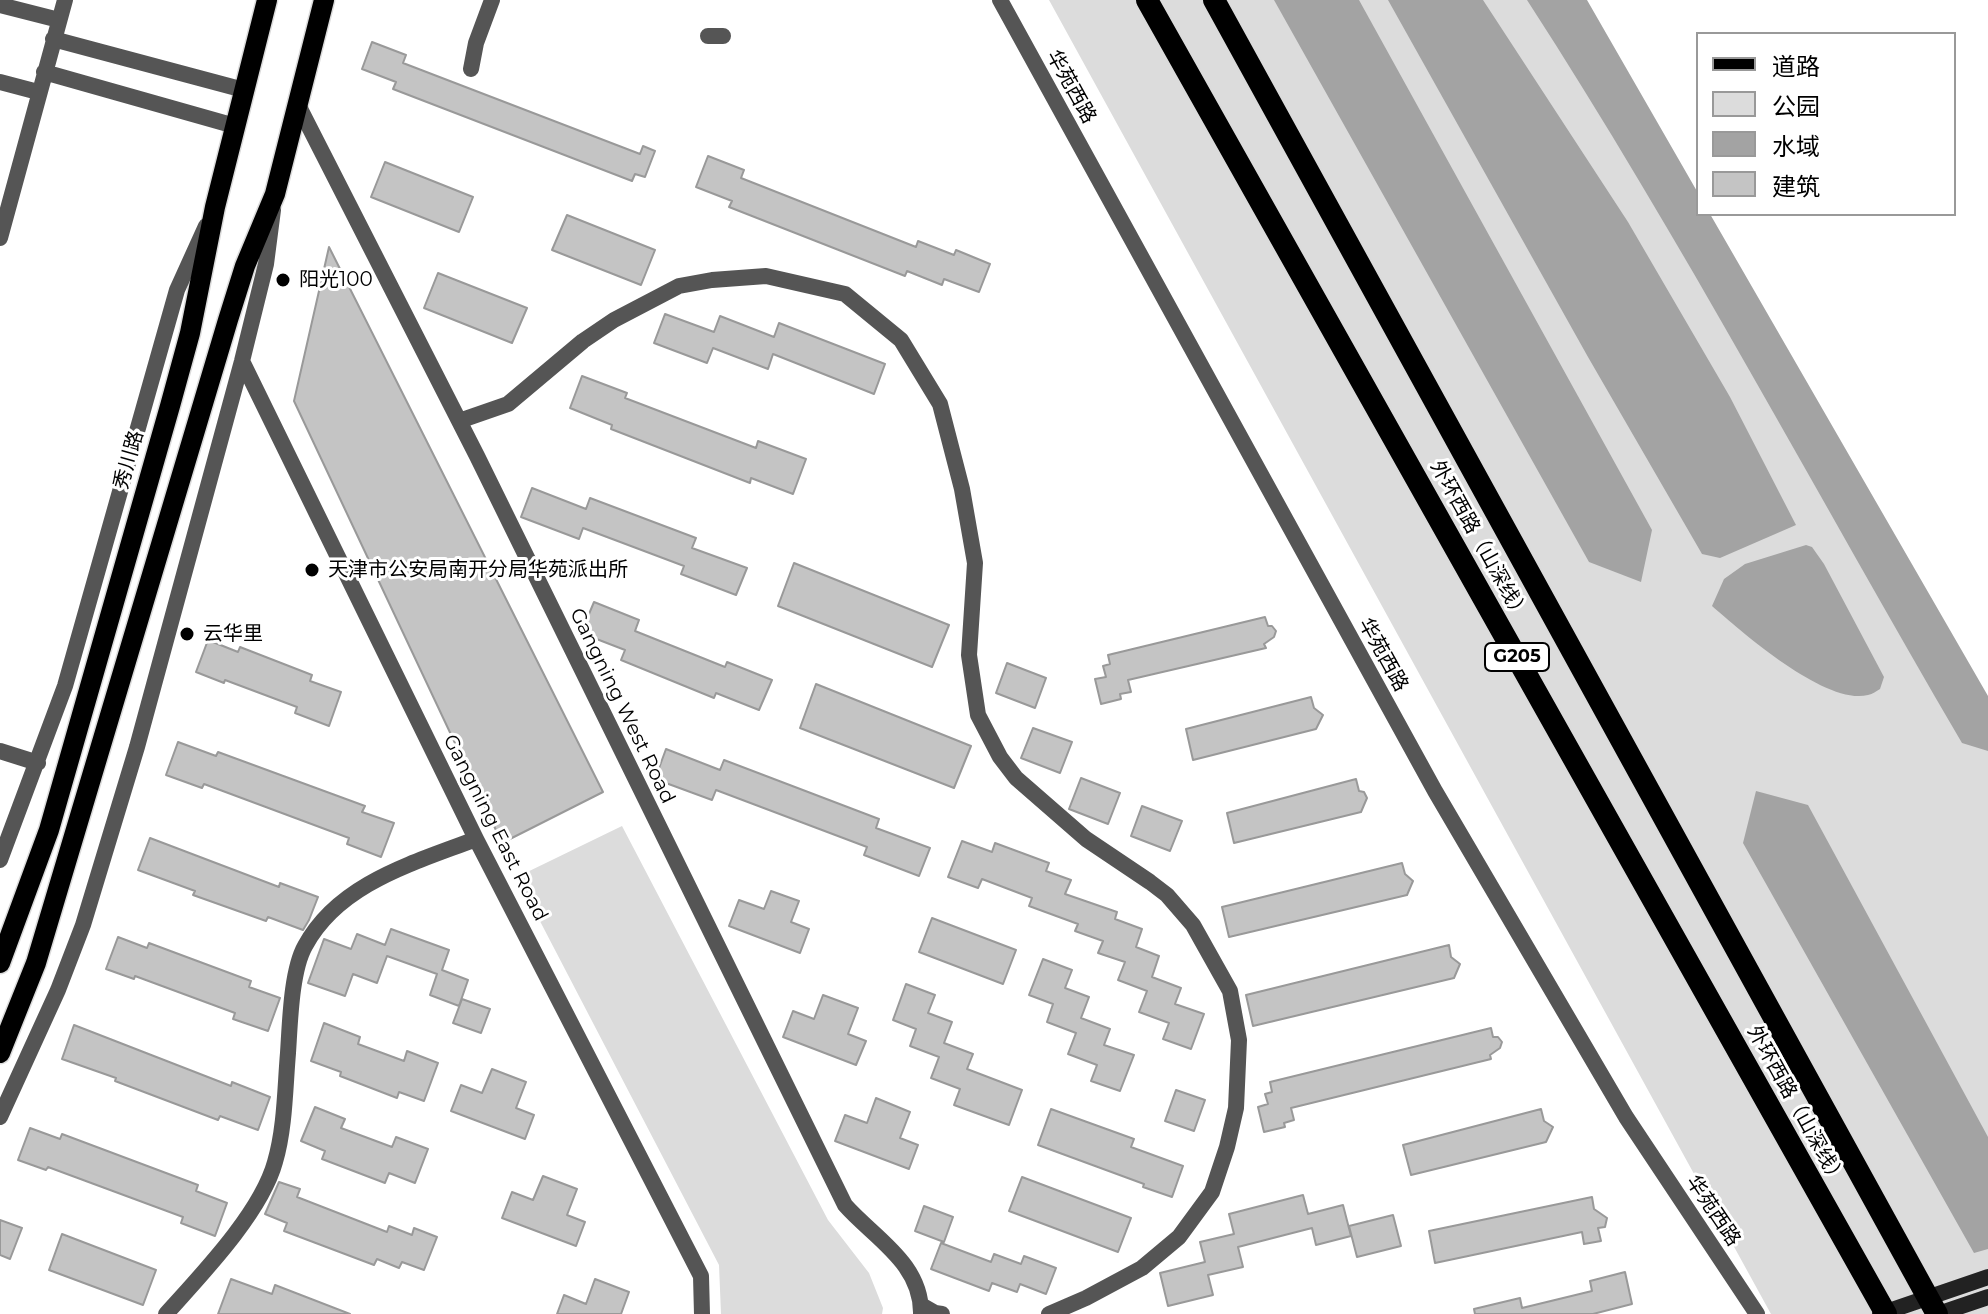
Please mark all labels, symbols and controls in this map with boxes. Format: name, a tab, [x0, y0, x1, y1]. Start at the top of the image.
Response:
legend	[1696, 32, 1956, 216]
street label: 华苑西路	[1041, 46, 1101, 128]
text: 道路	[1772, 52, 1820, 81]
text: 公园	[1772, 92, 1820, 121]
text: 水域	[1772, 132, 1820, 161]
text: 建筑	[1772, 172, 1820, 201]
place label: 阳光100	[299, 268, 373, 292]
marker: 阳光100	[274, 271, 292, 289]
street label: 秀川路	[109, 428, 149, 492]
street label: 外环西路（山深线）	[1425, 456, 1533, 626]
place label: 天津市公安局南开分局华苑派出所	[328, 558, 628, 582]
marker: 天津市公安局南开分局华苑派出所	[303, 561, 321, 579]
street label: Gangning West Road	[564, 604, 680, 808]
street label: 华苑西路	[1353, 614, 1413, 696]
place label: 云华里	[203, 622, 263, 646]
marker: 云华里	[178, 625, 196, 643]
road number: G205	[1485, 643, 1549, 671]
street label: Gangning East Road	[437, 731, 553, 925]
street label: 外环西路（山深线）	[1742, 1021, 1850, 1191]
street label: 华苑西路	[1681, 1171, 1745, 1251]

